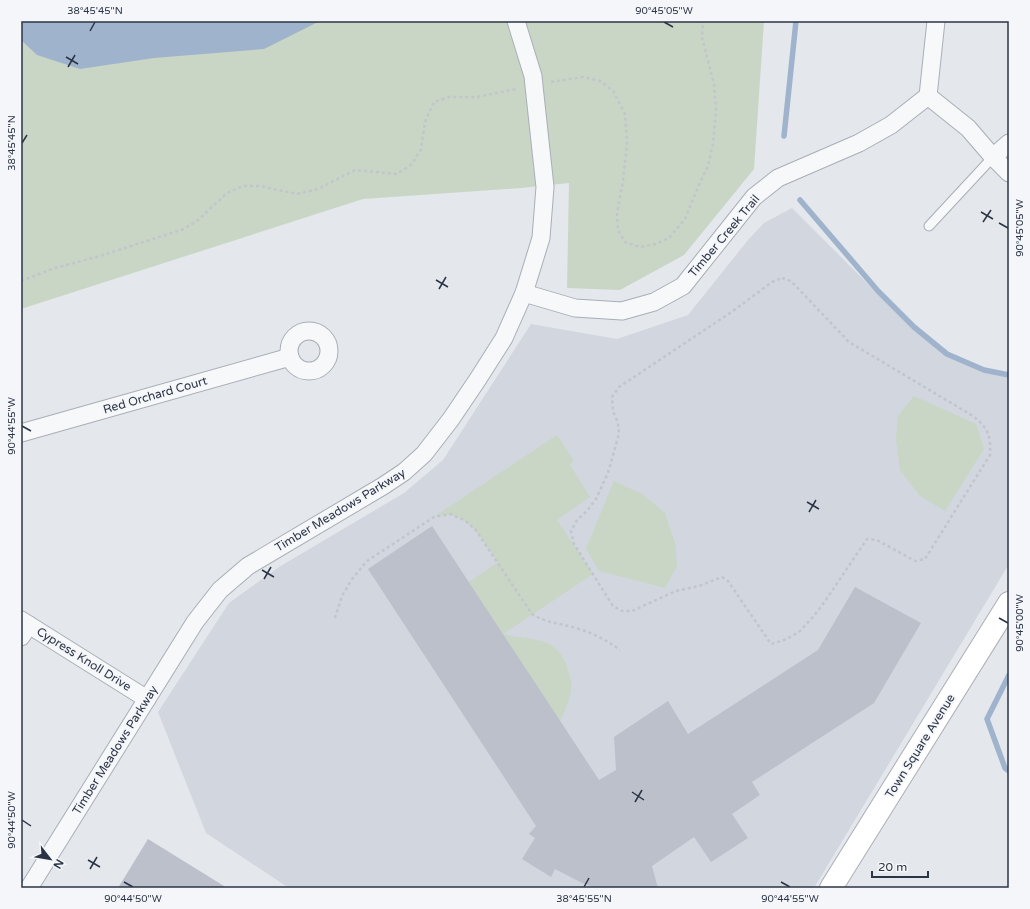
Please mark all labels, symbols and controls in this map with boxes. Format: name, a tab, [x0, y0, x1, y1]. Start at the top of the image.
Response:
text: 38°45'45"N	[67, 5, 123, 17]
text: 90°45'05"W	[635, 5, 693, 17]
text: 38°45'45"N	[6, 115, 18, 171]
street label: Timber Creek Trail	[686, 192, 763, 280]
text: 90°45'05"W	[1014, 199, 1026, 257]
street label: Red Orchard Court	[101, 373, 209, 417]
text: 90°44'55"W	[6, 397, 18, 455]
street label: Timber Meadows Parkway	[272, 465, 408, 555]
text: 90°45'00"W	[1014, 594, 1026, 652]
street label: Cypress Knoll Drive	[34, 624, 134, 694]
street label: Timber Meadows Parkway	[69, 682, 161, 817]
street label: Town Square Avenue	[882, 691, 958, 801]
text: 90°44'50"W	[6, 791, 18, 849]
north arrow	[30, 839, 70, 879]
scale bar	[872, 853, 928, 879]
text: N	[50, 857, 66, 871]
text: 20 m	[878, 860, 907, 874]
text: 90°44'50"W	[104, 893, 162, 905]
text: 38°45'55"N	[556, 893, 612, 905]
text: 90°44'55"W	[761, 893, 819, 905]

